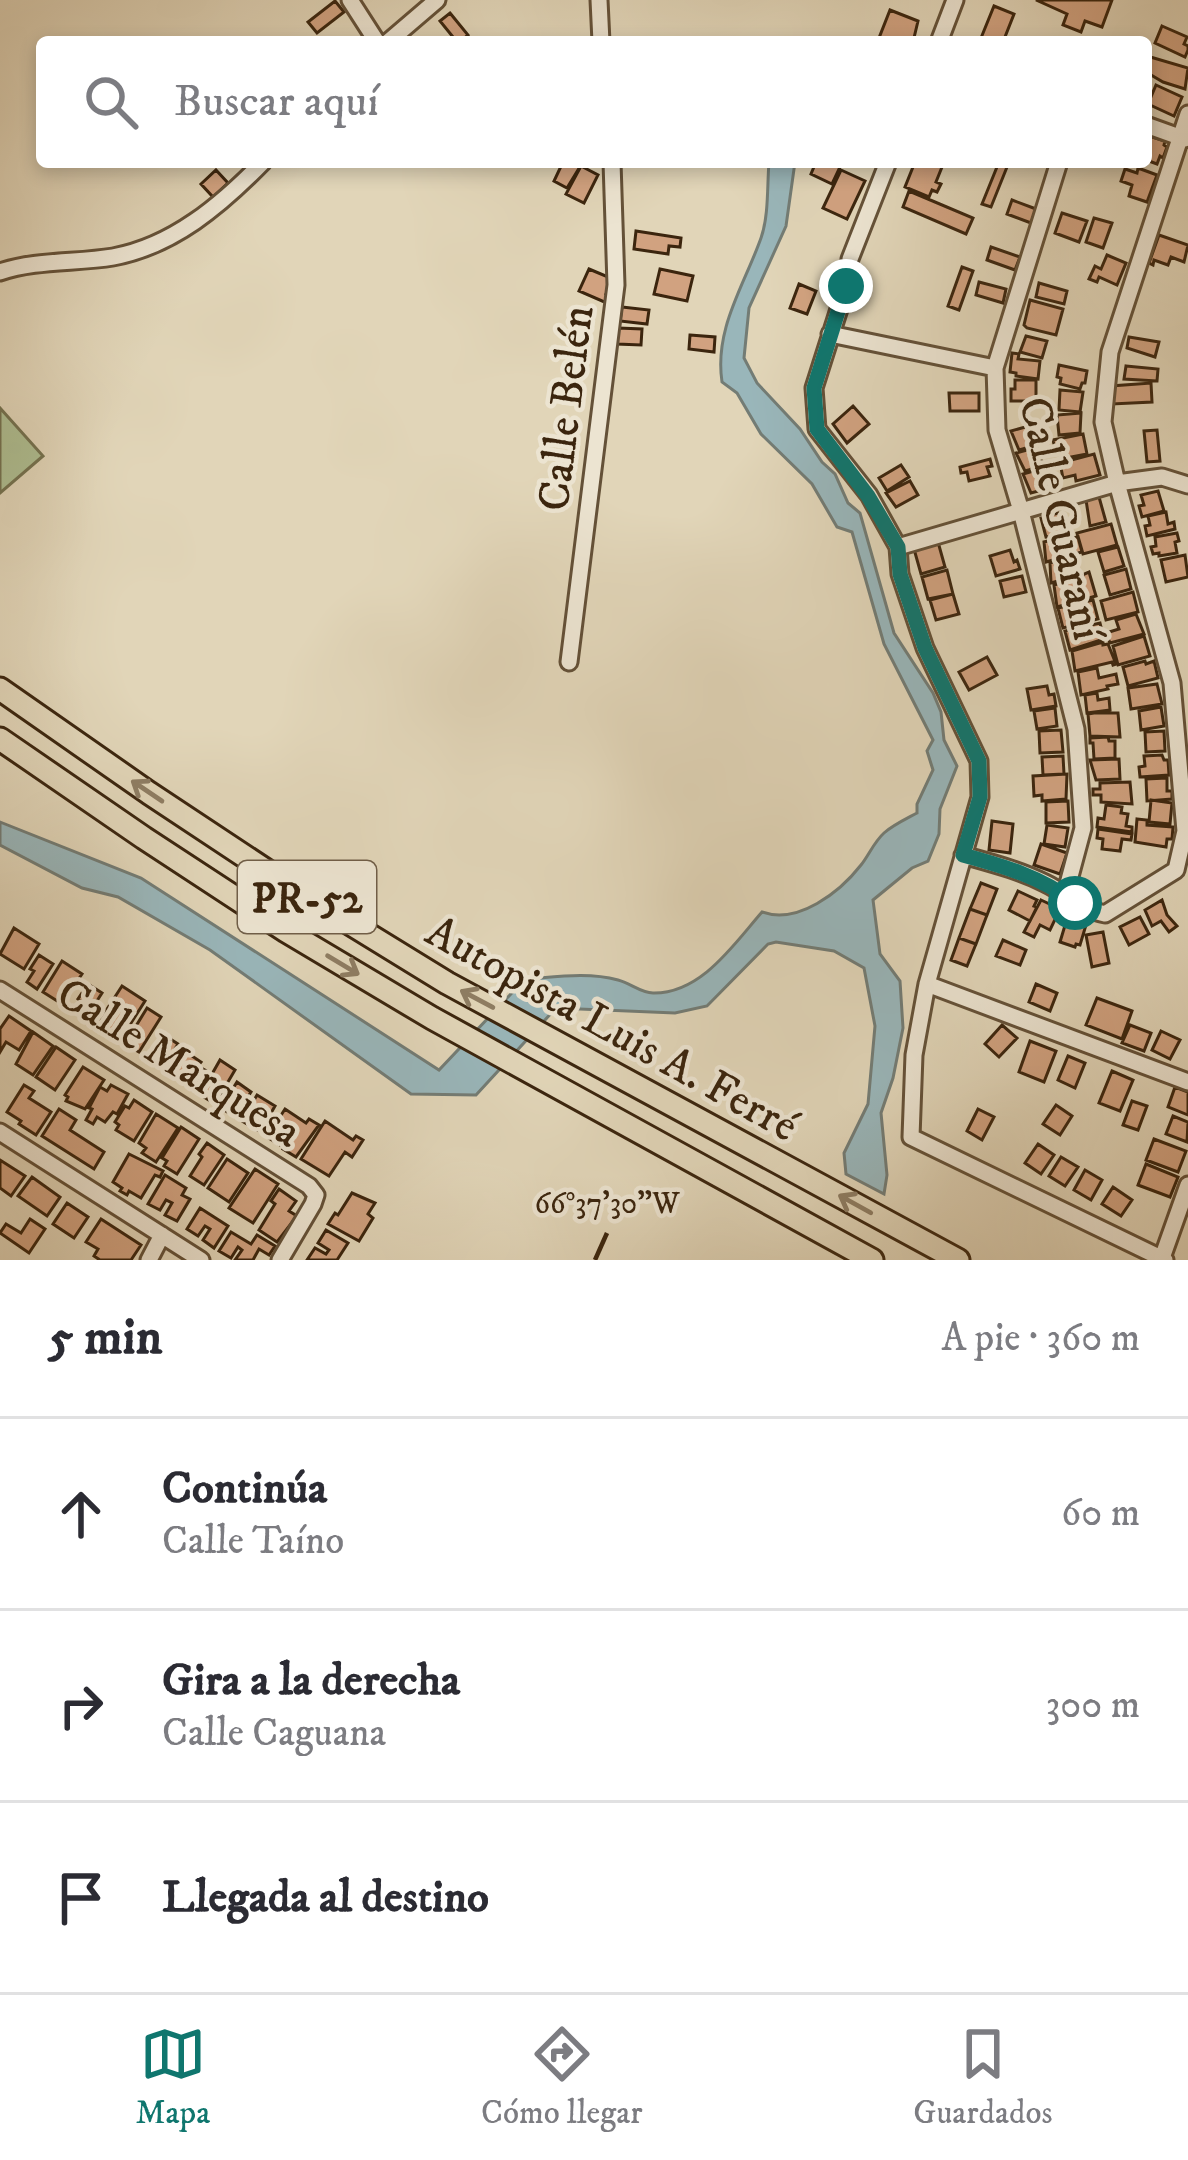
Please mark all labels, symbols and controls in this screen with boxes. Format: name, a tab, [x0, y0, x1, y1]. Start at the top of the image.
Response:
search box	[36, 36, 1152, 168]
icon: search	[78, 69, 144, 135]
text: Buscar aquí	[174, 74, 379, 130]
route end	[819, 259, 873, 313]
street label: Calle Belén	[527, 302, 607, 514]
street label: Calle Guaraní	[1005, 392, 1116, 648]
one-way arrow	[130, 779, 164, 804]
road number: PR-52	[238, 861, 376, 933]
route start	[1048, 876, 1102, 930]
street label: Autopista Luis A. Ferré	[416, 904, 808, 1155]
one-way arrow	[325, 953, 360, 977]
street label: Calle Marquesa	[46, 966, 311, 1161]
one-way arrow	[460, 987, 495, 1010]
text: 66°37'30"W	[534, 1186, 680, 1223]
one-way arrow	[838, 1192, 873, 1215]
text: 5 min	[48, 1306, 162, 1370]
text: A pie · 360 m	[941, 1314, 1140, 1363]
text: Continúa	[162, 1461, 327, 1517]
icon: ahead	[48, 1481, 114, 1547]
text: 60 m	[1061, 1489, 1140, 1538]
text: Calle Taíno	[162, 1517, 344, 1566]
text: Gira a la derecha	[162, 1653, 460, 1709]
icon: right	[48, 1673, 114, 1739]
text: 300 m	[1046, 1681, 1140, 1730]
text: Calle Caguana	[162, 1709, 386, 1758]
icon: arrive	[48, 1865, 114, 1931]
text: Llegada al destino	[162, 1870, 489, 1926]
tab: Mapa	[135, 2021, 210, 2134]
tab: Cómo llegar	[481, 2021, 643, 2134]
tab: Guardados	[913, 2021, 1053, 2134]

